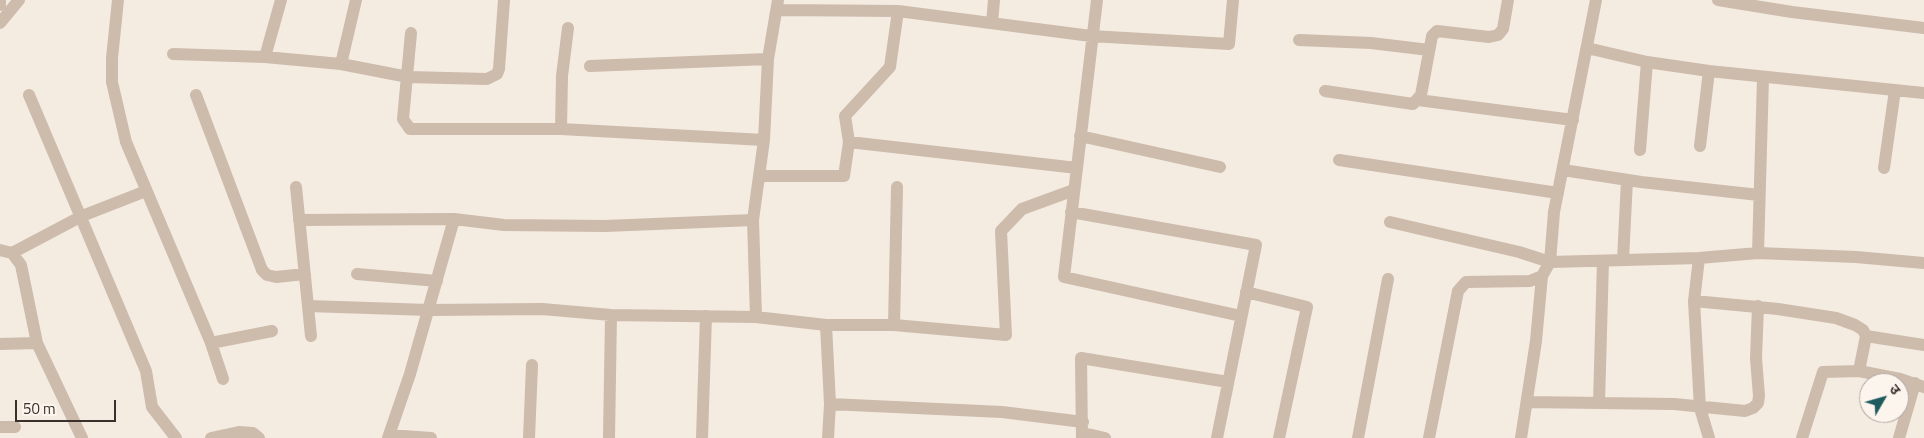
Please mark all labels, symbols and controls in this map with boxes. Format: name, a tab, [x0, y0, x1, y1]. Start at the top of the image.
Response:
north arrow	[1859, 373, 1909, 423]
text: उ	[1885, 379, 1906, 399]
scale bar	[18, 390, 119, 422]
text: 50 m	[23, 397, 56, 420]

